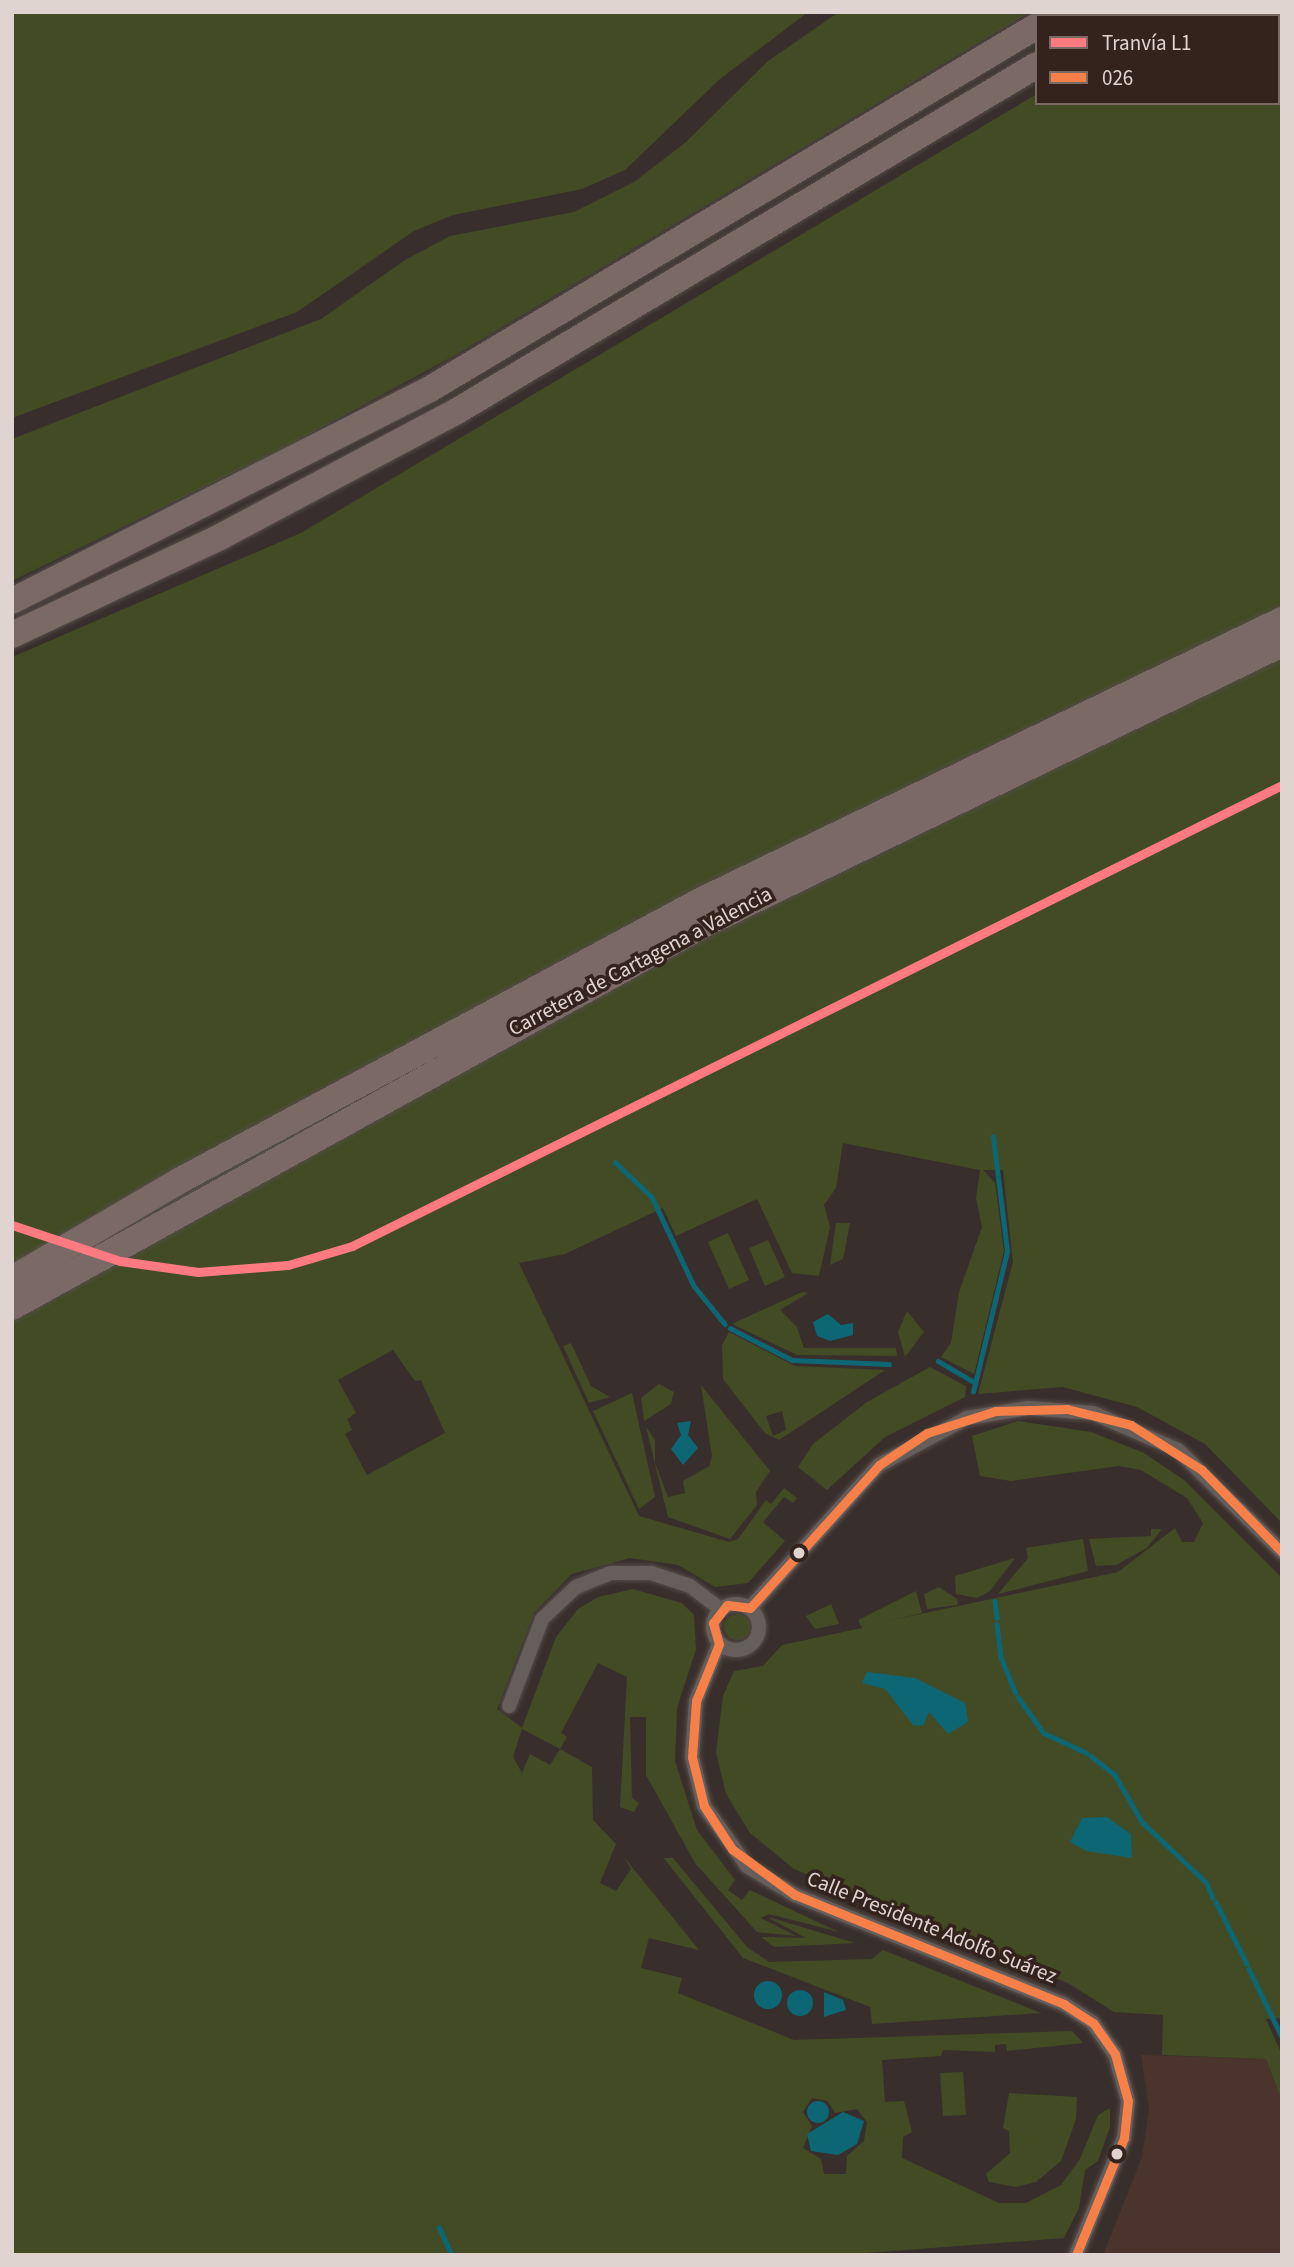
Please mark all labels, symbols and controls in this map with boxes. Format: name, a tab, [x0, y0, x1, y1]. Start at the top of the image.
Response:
legend	[1035, 14, 1280, 105]
text: Tranvía L1	[1102, 28, 1192, 58]
text: 026	[1102, 63, 1133, 93]
street label: Carretera de Cartagena a Valencia	[504, 881, 776, 1041]
unlabelled marker	[792, 1546, 806, 1560]
street label: Calle Presidente Adolfo Suárez	[803, 1865, 1061, 1989]
unlabelled marker	[1110, 2147, 1124, 2161]

